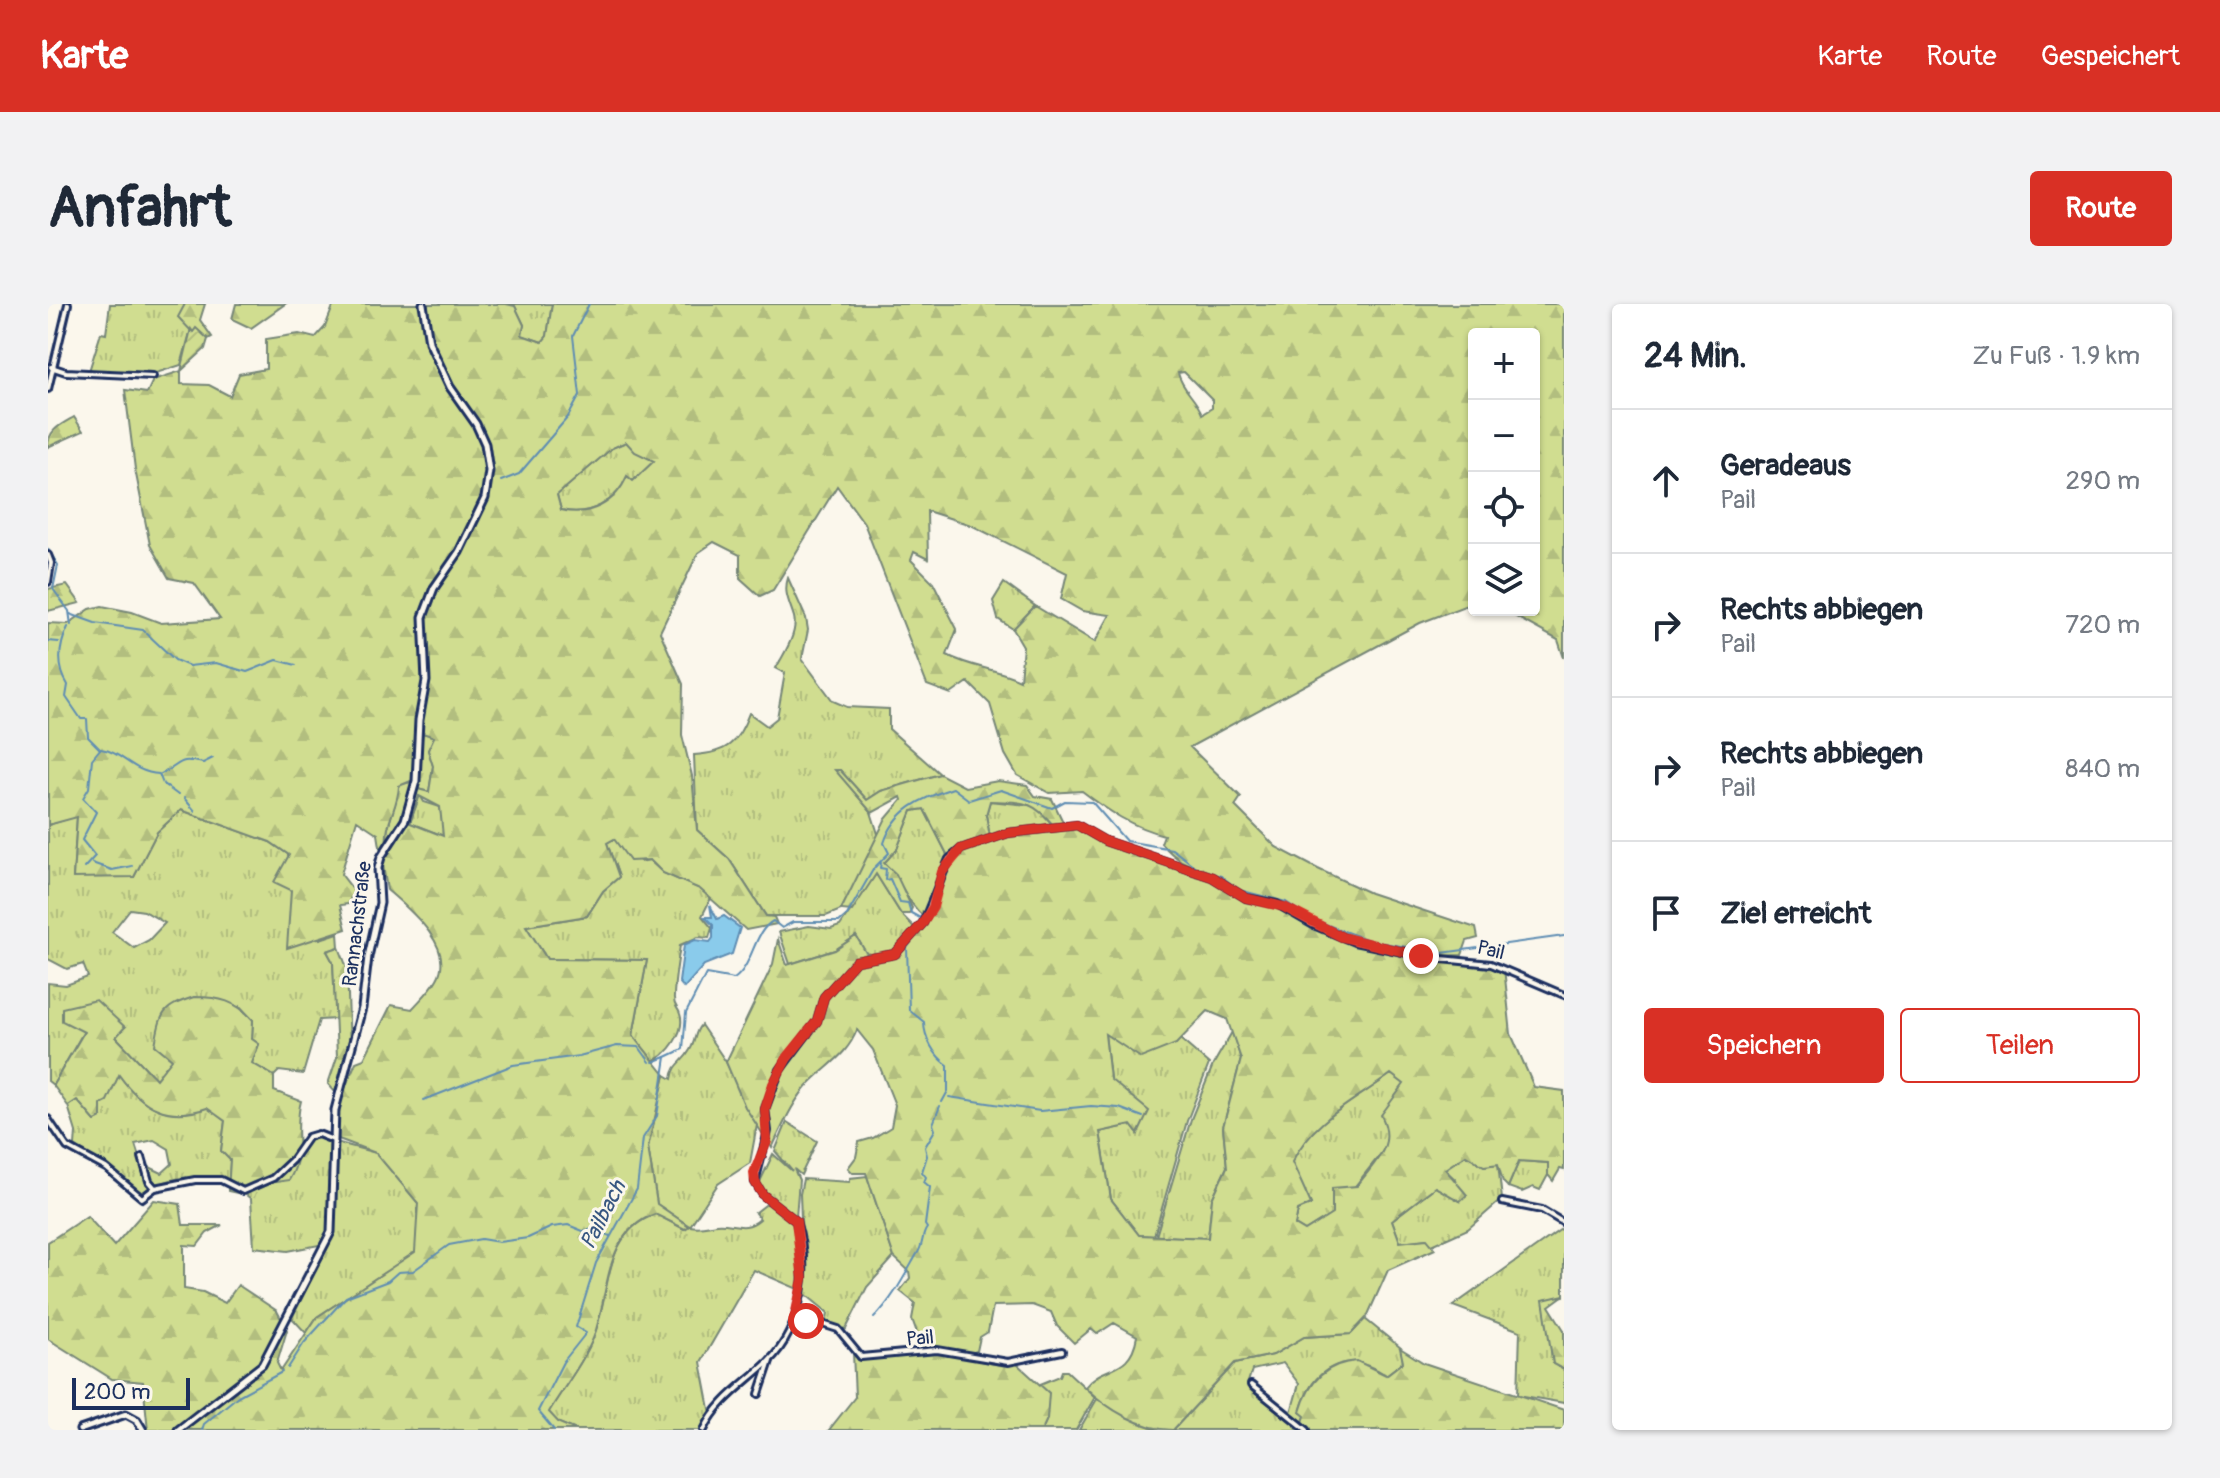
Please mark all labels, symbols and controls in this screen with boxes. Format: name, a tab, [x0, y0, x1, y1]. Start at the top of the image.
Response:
text: Karte	[40, 32, 128, 80]
text: Karte	[1817, 39, 1882, 74]
text: Route	[1926, 39, 1997, 74]
text: Gespeichert	[2041, 39, 2180, 74]
button: Route	[2030, 171, 2172, 246]
text: Anfahrt	[48, 174, 231, 243]
map controls	[1468, 328, 1540, 616]
button: +	[1468, 328, 1540, 400]
text: 24 Min.	[1644, 335, 1747, 378]
text: Zu Fuß · 1.9 km	[1972, 340, 2140, 372]
button: −	[1468, 400, 1540, 472]
text: Geradeaus	[1720, 447, 1851, 484]
icon: ahead	[1644, 459, 1688, 503]
text: 290 m	[2066, 465, 2140, 497]
button: locate	[1468, 472, 1540, 544]
text: Pail	[1720, 484, 1756, 516]
button: layers	[1468, 544, 1540, 616]
text: Rechts abbiegen	[1720, 591, 1923, 628]
icon: right	[1644, 603, 1688, 647]
text: 720 m	[2065, 609, 2140, 641]
text: Pail	[1720, 628, 1756, 660]
text: Rechts abbiegen	[1720, 735, 1923, 772]
icon: right	[1644, 747, 1688, 791]
text: 840 m	[2065, 753, 2140, 785]
text: Pail	[1720, 772, 1756, 804]
street label: Rannachstraße	[337, 860, 377, 988]
icon: arrive	[1644, 891, 1688, 935]
text: Ziel erreicht	[1720, 895, 1871, 932]
street label: Pail	[1474, 934, 1508, 966]
route end	[1403, 938, 1439, 974]
button: Speichern	[1644, 1008, 1884, 1083]
button: Teilen	[1900, 1008, 2140, 1083]
water label: Pailbach	[574, 1175, 633, 1254]
route start	[788, 1303, 824, 1339]
street label: Pail	[905, 1324, 935, 1352]
scale bar	[72, 1374, 190, 1410]
text: 200 m	[84, 1378, 151, 1406]

